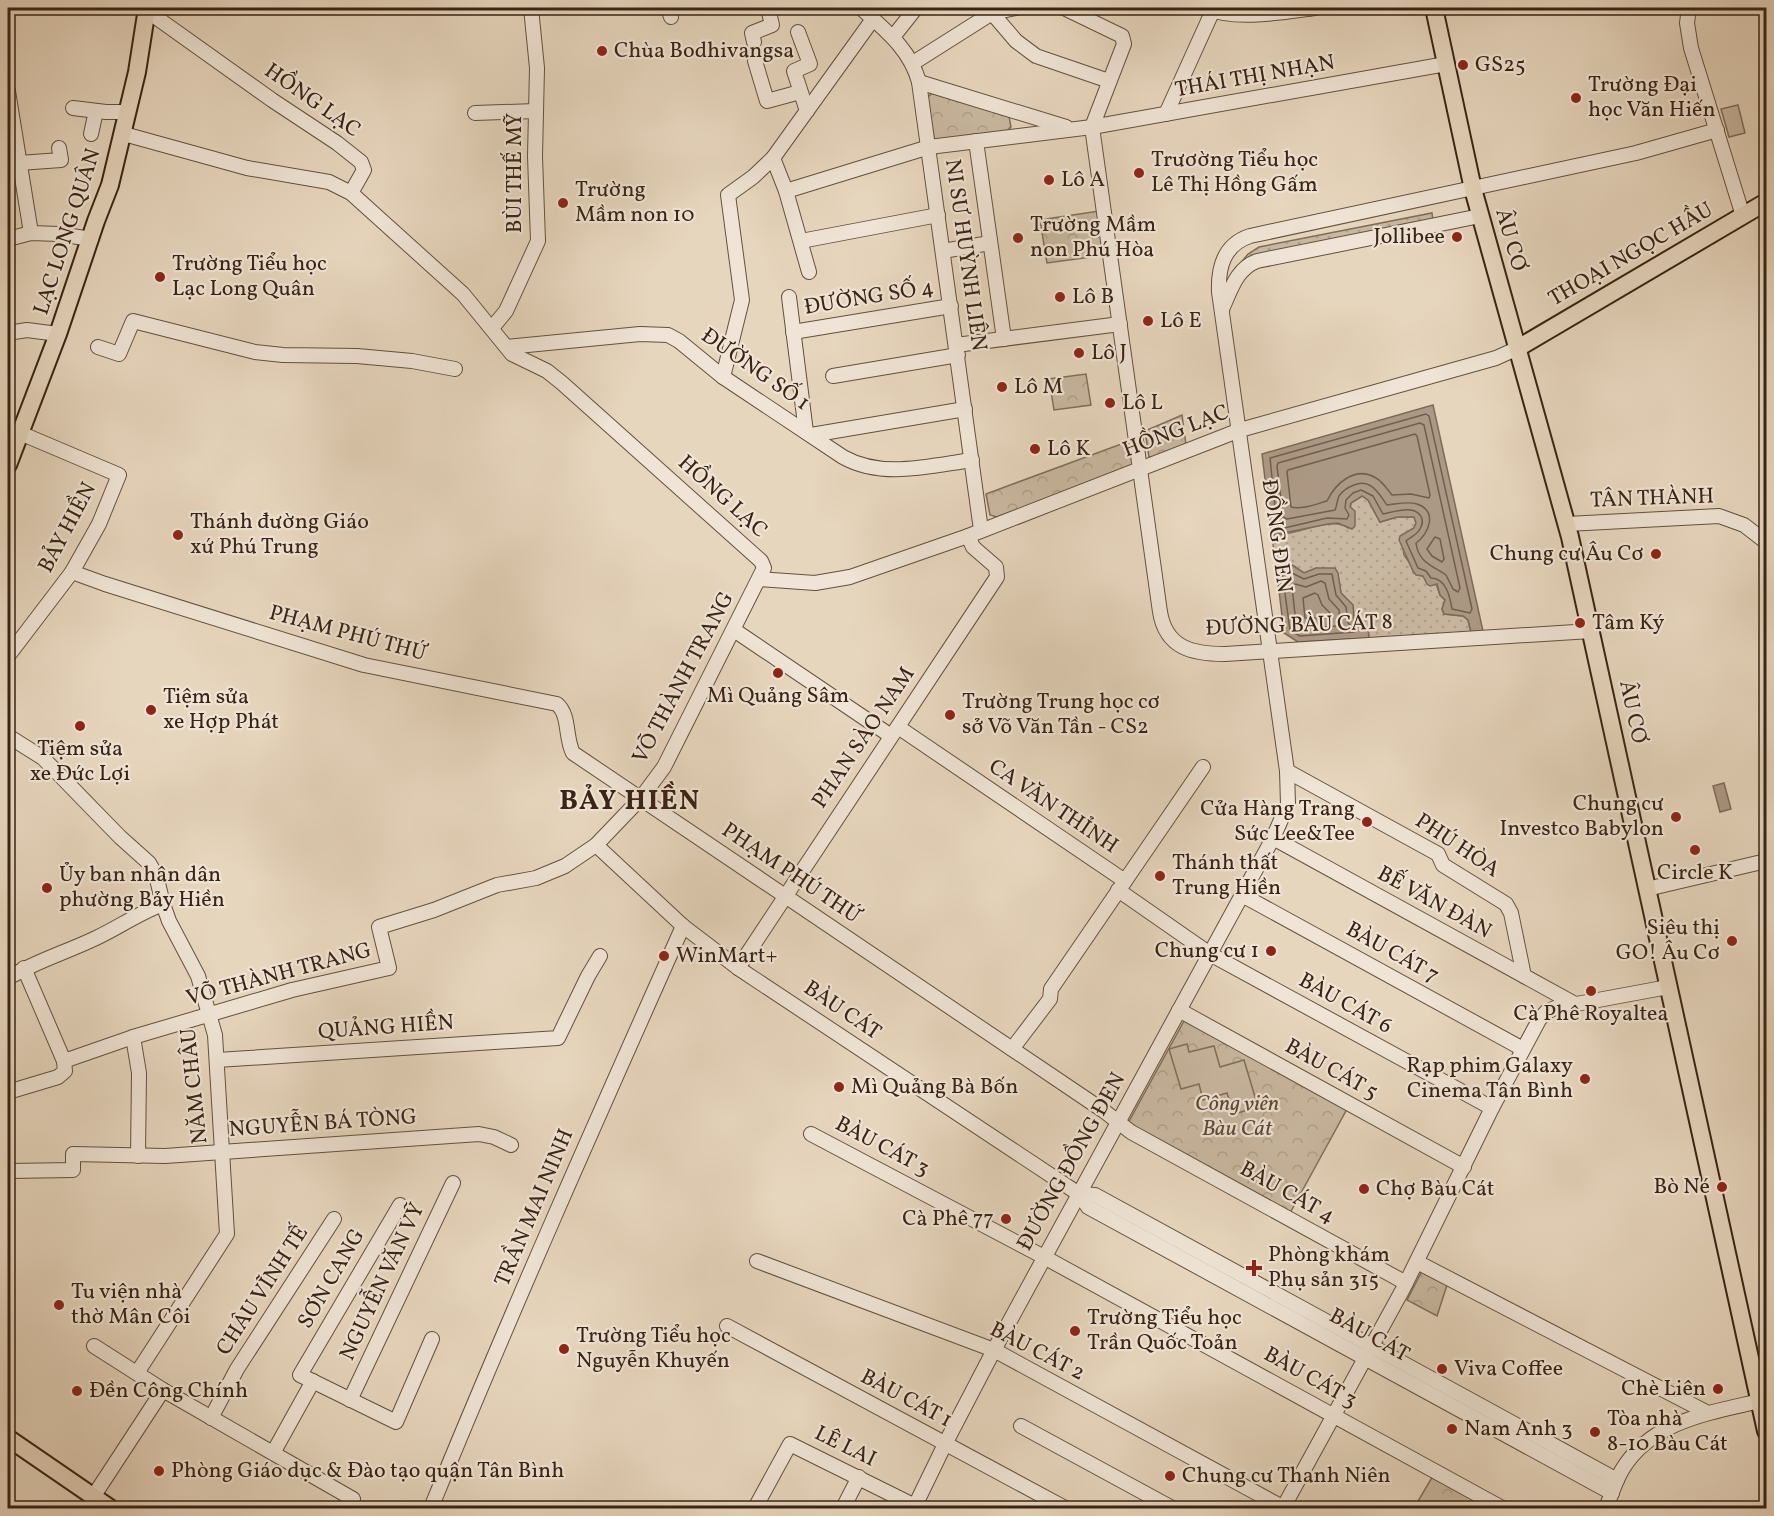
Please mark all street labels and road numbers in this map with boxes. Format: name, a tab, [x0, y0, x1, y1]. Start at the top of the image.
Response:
street label: THÁI THỊ NHẠN	[1173, 48, 1337, 106]
street label: HỒNG LẠC	[258, 56, 367, 146]
street label: BÙI THẾ MỸ	[500, 113, 531, 233]
street label: LẠC LONG QUÂN	[26, 145, 110, 319]
street label: NI SƯ HUỲNH LIÊN	[936, 157, 994, 353]
street label: THOẠI NGỌC HẦU	[1542, 194, 1719, 315]
street label: ÂU CƠ	[1486, 205, 1534, 275]
street label: ĐƯỜNG SỐ 4	[802, 271, 936, 324]
street label: ĐƯỜNG SỐ 1	[694, 320, 816, 419]
street label: HỒNG LẠC	[1118, 397, 1233, 466]
street label: HỒNG LẠC	[670, 448, 774, 546]
street label: BẢY HIỀN	[30, 477, 105, 579]
street label: ĐỒNG ĐEN	[1253, 477, 1300, 595]
street label: TÂN THÀNH	[1589, 481, 1715, 517]
street label: VÕ THÀNH TRANG	[626, 587, 742, 769]
street label: PHẠM PHÚ THỨ	[265, 598, 431, 670]
street label: ĐƯỜNG BÀU CÁT 8	[1205, 607, 1393, 645]
street label: PHAN SÀO NAM	[805, 661, 923, 815]
street label: ÂU CƠ	[1610, 678, 1654, 746]
street label: CA VĂN THỈNH	[982, 752, 1124, 862]
street label: PHÚ HÒA	[1408, 806, 1506, 886]
street label: PHẠM PHÚ THỨ	[715, 816, 867, 932]
street label: BẾ VĂN ĐÀN	[1371, 859, 1497, 947]
street label: BÀU CÁT 7	[1340, 915, 1444, 991]
street label: VÕ THÀNH TRANG	[183, 935, 375, 1015]
street label: BÀU CÁT 6	[1293, 966, 1397, 1042]
street label: BÀU CÁT	[797, 974, 887, 1048]
street label: QUẢNG HIỀN	[317, 1007, 455, 1048]
street label: NĂM CHÂU	[173, 1026, 217, 1146]
street label: BÀU CÁT 5	[1279, 1032, 1383, 1108]
street label: ĐƯỜNG ĐỒNG ĐEN	[1009, 1067, 1134, 1257]
street label: NGUYỄN BÁ TÒNG	[228, 1100, 418, 1146]
street label: BÀU CÁT 3	[829, 1109, 935, 1185]
street label: TRẦN MAI NINH	[487, 1124, 582, 1292]
street label: BÀU CÁT 4	[1234, 1154, 1340, 1232]
street label: NGUYỄN VĂN VỸ	[331, 1197, 433, 1366]
street label: CHÂU VĨNH TẾ	[209, 1220, 317, 1362]
street label: SƠN CANG	[291, 1223, 373, 1335]
street label: BÀU CÁT	[1323, 1301, 1415, 1371]
street label: BÀU CÁT 2	[984, 1315, 1090, 1389]
street label: BÀU CÁT 3	[1258, 1340, 1362, 1416]
street label: BÀU CÁT 1	[855, 1362, 957, 1436]
street label: LÊ LAI	[809, 1419, 881, 1475]

